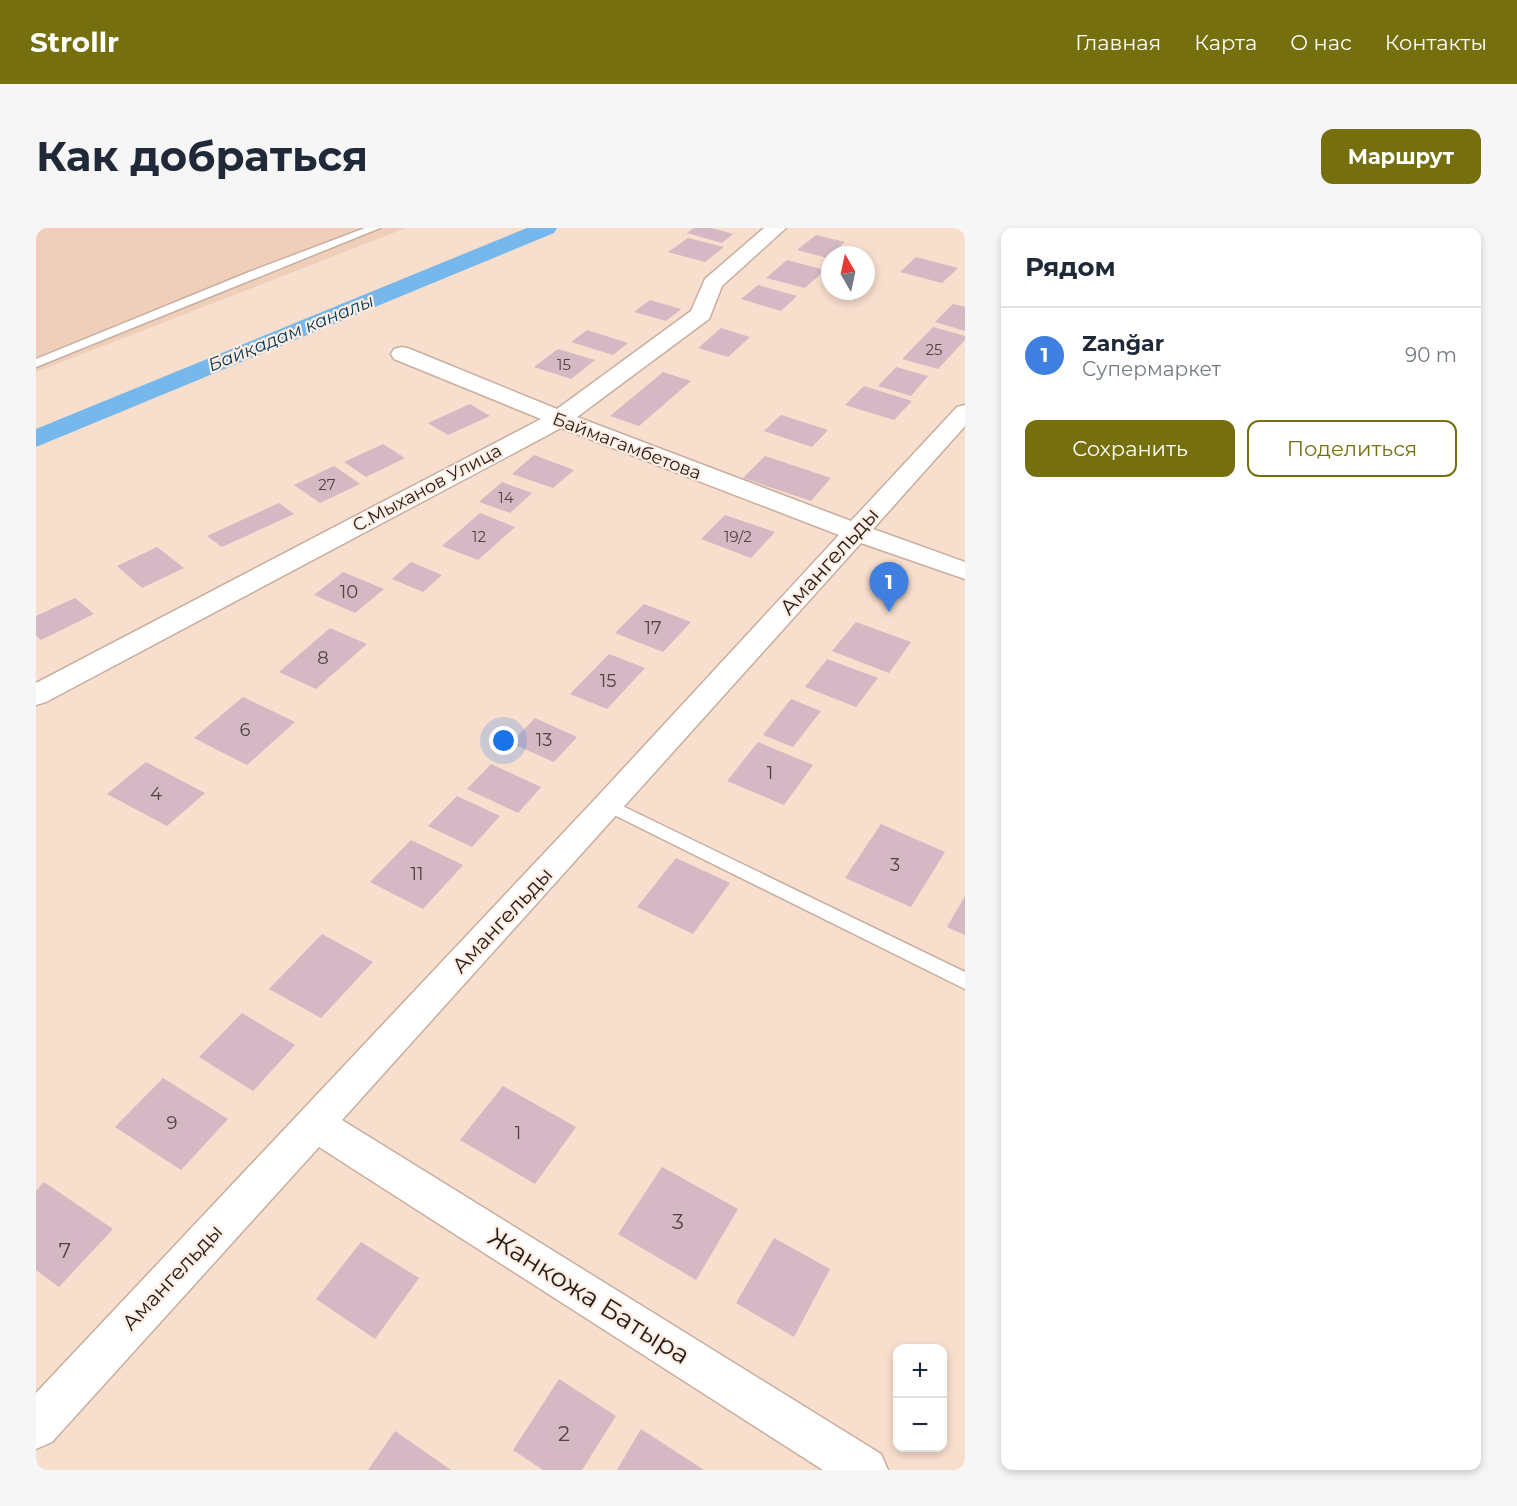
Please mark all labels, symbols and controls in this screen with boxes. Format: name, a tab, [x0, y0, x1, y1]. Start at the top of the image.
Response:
text: Strollr	[30, 25, 119, 59]
text: Главная	[1075, 30, 1161, 55]
text: Карта	[1194, 30, 1257, 55]
text: О нас	[1290, 30, 1352, 55]
text: Контакты	[1385, 30, 1487, 55]
button: Маршрут	[1321, 129, 1481, 184]
text: Как добраться	[36, 130, 368, 182]
north arrow	[821, 246, 875, 300]
text: Рядом	[1025, 251, 1116, 283]
water label: Байқадам каналы	[205, 290, 377, 376]
text: Zanğar	[1082, 330, 1164, 357]
house number: 25	[925, 340, 943, 359]
text: 1	[1041, 343, 1048, 367]
text: 90 m	[1405, 343, 1457, 367]
house number: 15	[557, 355, 571, 374]
text: Супермаркет	[1082, 357, 1221, 381]
street label: Баймагамбетова	[550, 408, 704, 484]
button: Сохранить	[1025, 420, 1235, 477]
button: Поделиться	[1247, 420, 1457, 477]
street label: С.Мыханов Улица	[349, 439, 505, 537]
house number: 27	[318, 475, 336, 494]
house number: 14	[498, 488, 514, 507]
street label: Амангельды	[774, 502, 884, 620]
house number: 12	[472, 527, 486, 546]
house number: 19/2	[724, 527, 752, 546]
pin: 1	[870, 562, 908, 612]
house number: 10	[340, 581, 358, 603]
house number: 17	[644, 617, 662, 639]
house number: 8	[317, 647, 329, 669]
house number: 15	[600, 670, 616, 692]
house number: 6	[240, 719, 251, 741]
your location	[489, 726, 518, 755]
house number: 13	[536, 729, 552, 751]
house number: 1	[767, 762, 773, 784]
house number: 4	[150, 783, 162, 805]
house number: 3	[890, 854, 900, 876]
street label: Амангельды	[447, 862, 557, 978]
house number: 11	[411, 863, 424, 885]
house number: 9	[167, 1112, 178, 1134]
house number: 1	[515, 1122, 521, 1144]
house number: 3	[672, 1209, 684, 1234]
street label: Амангельды	[117, 1219, 227, 1335]
street label: Жанкожа Батыра	[482, 1221, 696, 1371]
house number: 7	[59, 1238, 71, 1263]
map controls	[893, 1344, 947, 1452]
button: +	[893, 1344, 947, 1398]
button: −	[893, 1398, 947, 1452]
house number: 2	[558, 1421, 570, 1446]

